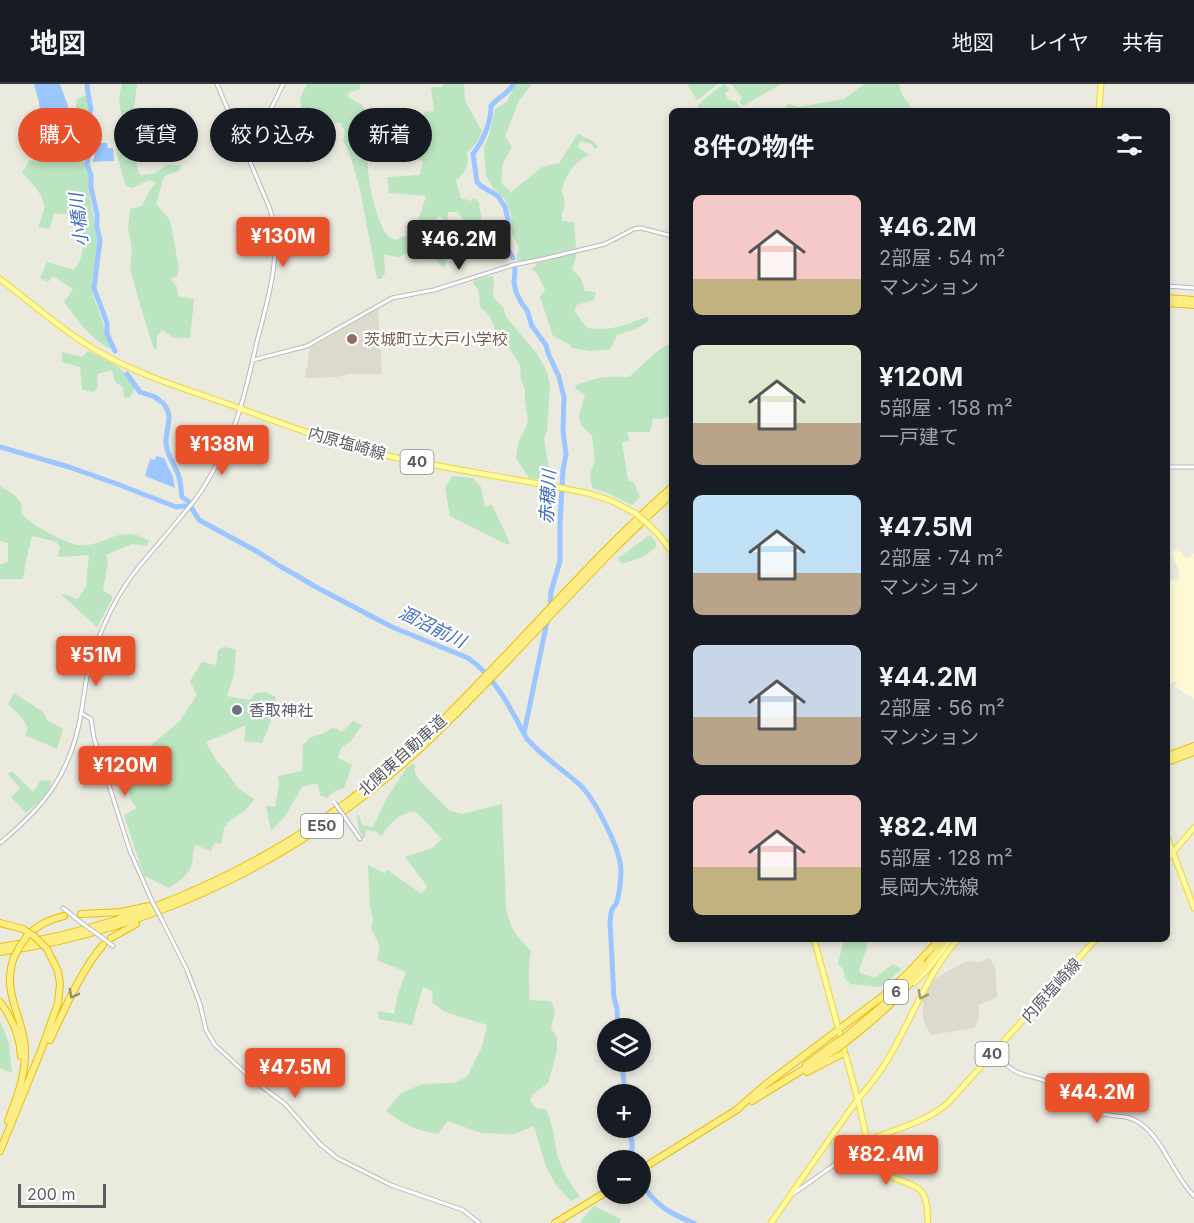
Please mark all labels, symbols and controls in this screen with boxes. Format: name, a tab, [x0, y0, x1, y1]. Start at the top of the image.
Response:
text: 地図	[30, 26, 86, 60]
text: 地図	[952, 30, 994, 55]
text: レイヤ	[1027, 30, 1089, 55]
text: 共有	[1122, 30, 1164, 55]
chip: 購入	[18, 108, 102, 162]
chip: 賃貸	[114, 108, 198, 162]
chip: 絞り込み	[210, 108, 336, 162]
chip: 新着	[348, 108, 432, 162]
icon: filters	[1113, 128, 1146, 161]
text: 8件の物件	[693, 131, 814, 162]
water label: 小橋川	[65, 190, 92, 248]
text: ¥46.2M	[879, 211, 977, 242]
pin: ¥130M	[241, 217, 325, 268]
icon: home	[741, 219, 813, 291]
pin: ¥46.2M	[410, 220, 508, 271]
text: ¥130M	[250, 224, 316, 248]
text: ¥46.2M	[421, 227, 497, 251]
text: 2部屋 · 54 m²	[879, 246, 1005, 270]
text: マンション	[879, 275, 979, 299]
place label: 茨城町立大戸小学校	[364, 329, 508, 349]
marker: 茨城町立大戸小学校	[345, 332, 359, 346]
text: ¥120M	[879, 361, 963, 392]
icon: home	[741, 369, 813, 441]
text: 5部屋 · 158 m²	[879, 396, 1013, 420]
street label: 内原塩崎線	[306, 422, 388, 464]
pin: ¥138M	[180, 425, 264, 476]
text: 一戸建て	[879, 425, 959, 449]
text: ¥138M	[190, 432, 254, 456]
road number: 40	[400, 450, 434, 474]
water label: 赤穂川	[536, 467, 560, 524]
text: ¥47.5M	[879, 511, 973, 542]
icon: home	[741, 519, 813, 591]
text: 2部屋 · 74 m²	[879, 546, 1003, 570]
text: マンション	[879, 575, 979, 599]
water label: 涸沼前川	[395, 601, 471, 653]
pin: ¥51M	[60, 636, 132, 687]
text: ¥51M	[70, 643, 122, 667]
text: ¥44.2M	[879, 661, 977, 692]
icon: home	[741, 669, 813, 741]
text: 2部屋 · 56 m²	[879, 696, 1005, 720]
place label: 香取神社	[249, 700, 313, 720]
marker: 香取神社	[230, 703, 244, 717]
street label: 北関東自動車道	[354, 710, 450, 800]
text: マンション	[879, 725, 979, 749]
pin: ¥120M	[83, 746, 167, 797]
text: ¥120M	[93, 753, 157, 777]
text: ¥82.4M	[879, 811, 978, 842]
road number: E50	[301, 814, 343, 838]
icon: home	[741, 819, 813, 891]
text: 5部屋 · 128 m²	[879, 846, 1013, 870]
text: 長岡大洗線	[879, 875, 979, 899]
street label: 内原塩崎線	[1017, 954, 1085, 1026]
road number: 6	[884, 980, 908, 1004]
one-way arrow	[68, 988, 80, 999]
one-way arrow	[917, 989, 929, 1000]
map controls	[597, 1018, 651, 1204]
button: layers	[597, 1018, 651, 1072]
road number: 40	[976, 1042, 1008, 1066]
pin: ¥47.5M	[246, 1048, 344, 1099]
text: ¥47.5M	[259, 1055, 331, 1079]
pin: ¥44.2M	[1048, 1073, 1146, 1124]
text: ¥44.2M	[1059, 1080, 1135, 1104]
button: +	[597, 1084, 651, 1138]
pin: ¥82.4M	[837, 1135, 935, 1186]
text: ¥82.4M	[848, 1142, 924, 1166]
button: −	[597, 1150, 651, 1204]
scale bar	[18, 1181, 106, 1208]
text: 200 m	[27, 1184, 75, 1204]

